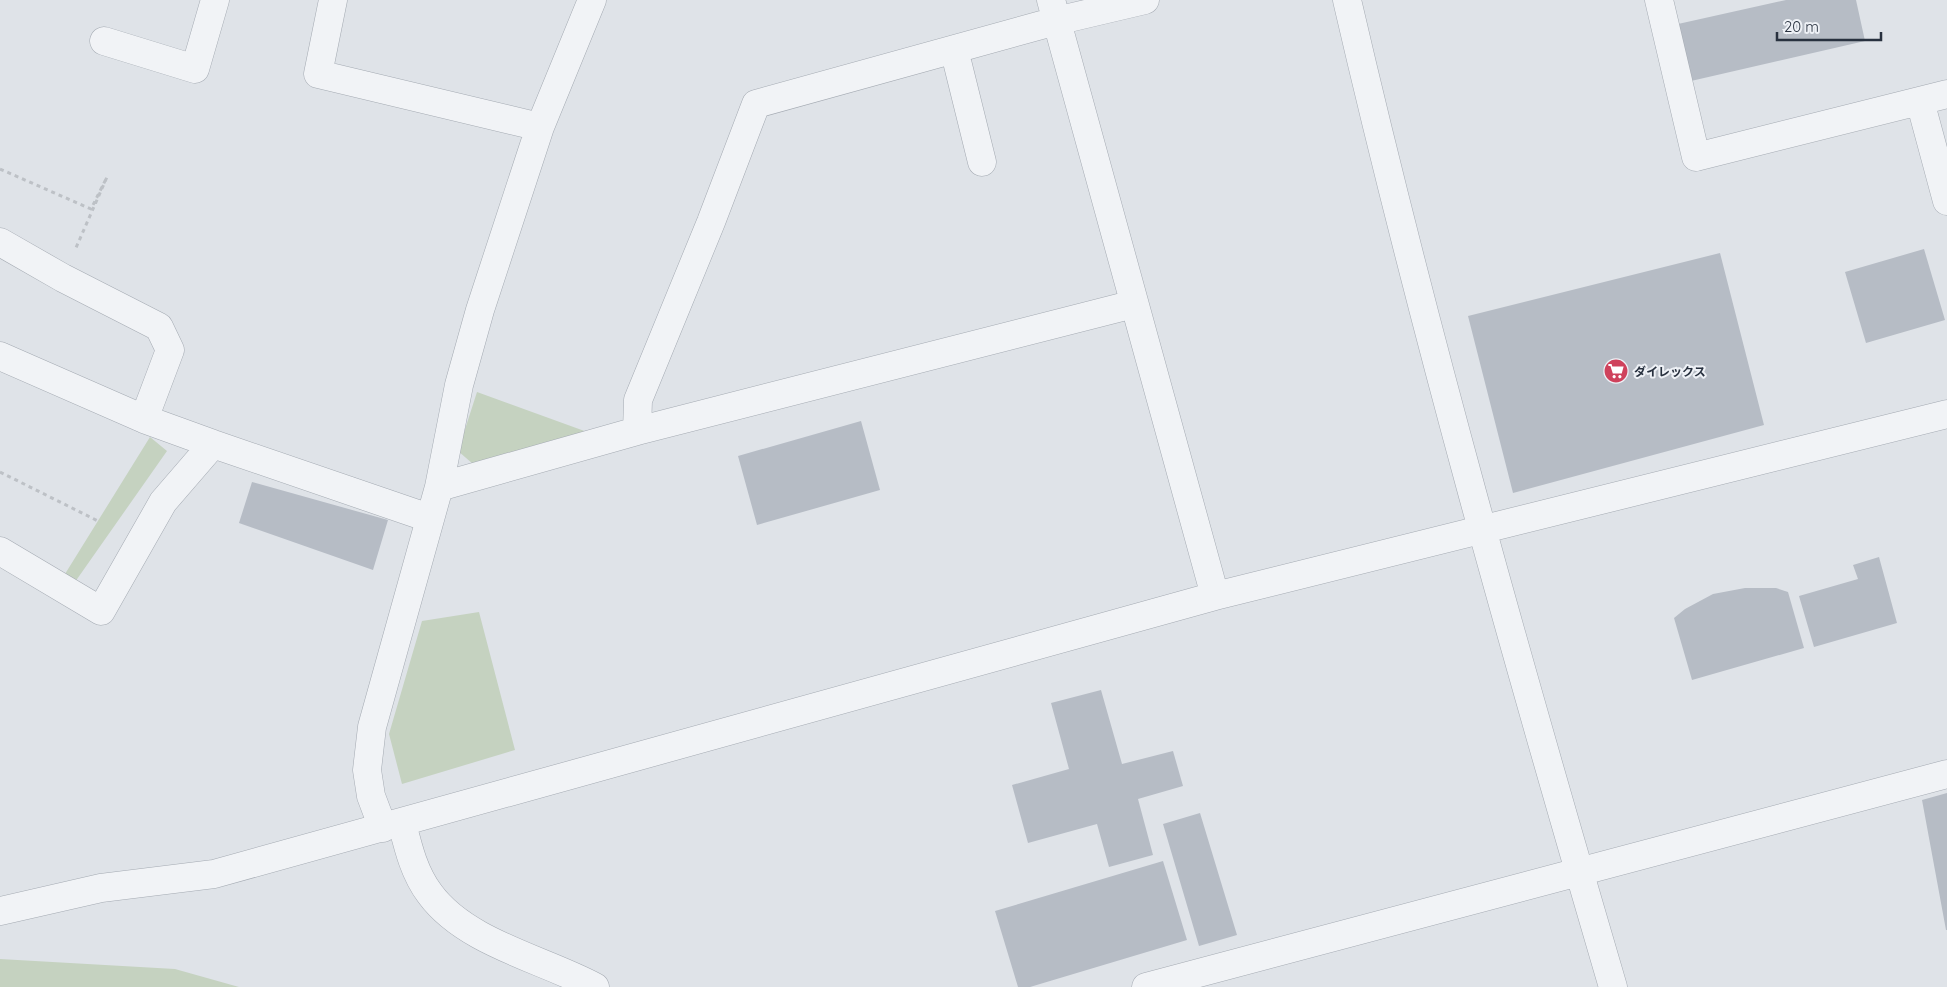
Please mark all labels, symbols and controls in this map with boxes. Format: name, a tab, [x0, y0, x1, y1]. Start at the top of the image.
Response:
scale bar	[1777, 10, 1881, 42]
text: 20 m	[1784, 17, 1819, 36]
supermarket icon: ダイレックス	[1603, 358, 1629, 384]
place label: ダイレックス	[1634, 364, 1706, 379]

